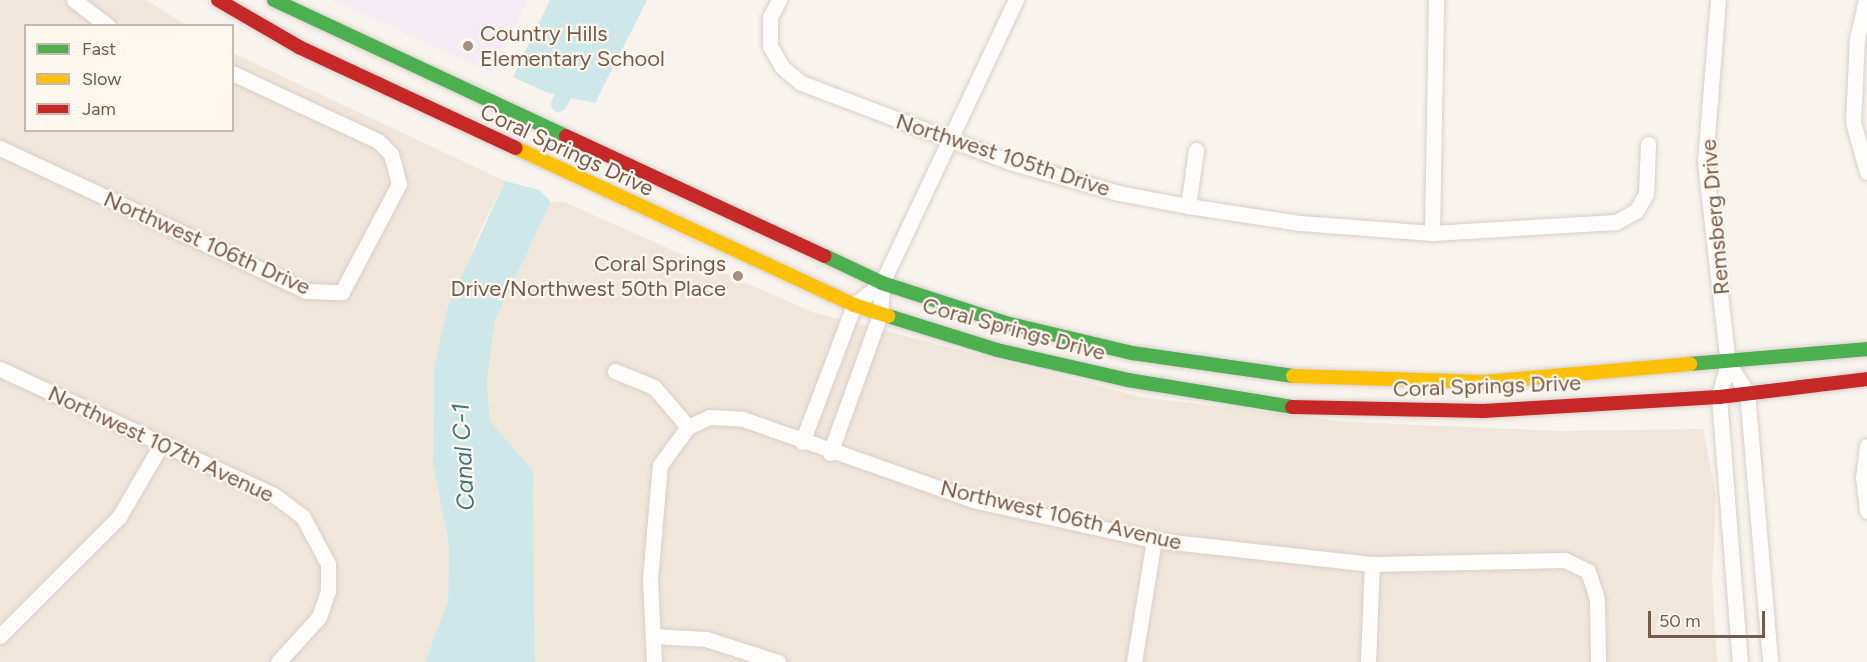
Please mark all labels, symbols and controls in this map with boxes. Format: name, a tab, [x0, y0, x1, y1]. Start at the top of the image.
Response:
place label: Country Hills Elementary School	[480, 20, 665, 72]
legend	[24, 24, 234, 132]
text: Fast	[82, 38, 116, 60]
marker: Country Hills Elementary School	[461, 39, 475, 53]
text: Slow	[82, 68, 121, 90]
text: Jam	[82, 98, 116, 120]
street label: Coral Springs Drive	[476, 98, 658, 202]
street label: Northwest 105th Drive	[893, 108, 1113, 202]
street label: Remsberg Drive	[1695, 138, 1735, 296]
street label: Northwest 106th Drive	[100, 186, 314, 300]
place label: Coral Springs Drive/Northwest 50th Place	[450, 250, 726, 302]
marker: Coral Springs Drive/Northwest 50th Place	[731, 269, 745, 283]
street label: Coral Springs Drive	[920, 292, 1108, 366]
street label: Coral Springs Drive	[1392, 370, 1582, 402]
street label: Northwest 107th Avenue	[44, 380, 278, 508]
water label: Canal C-1	[446, 403, 480, 511]
street label: Northwest 106th Avenue	[938, 474, 1184, 556]
scale bar	[1651, 599, 1768, 637]
text: 50 m	[1659, 610, 1701, 632]

